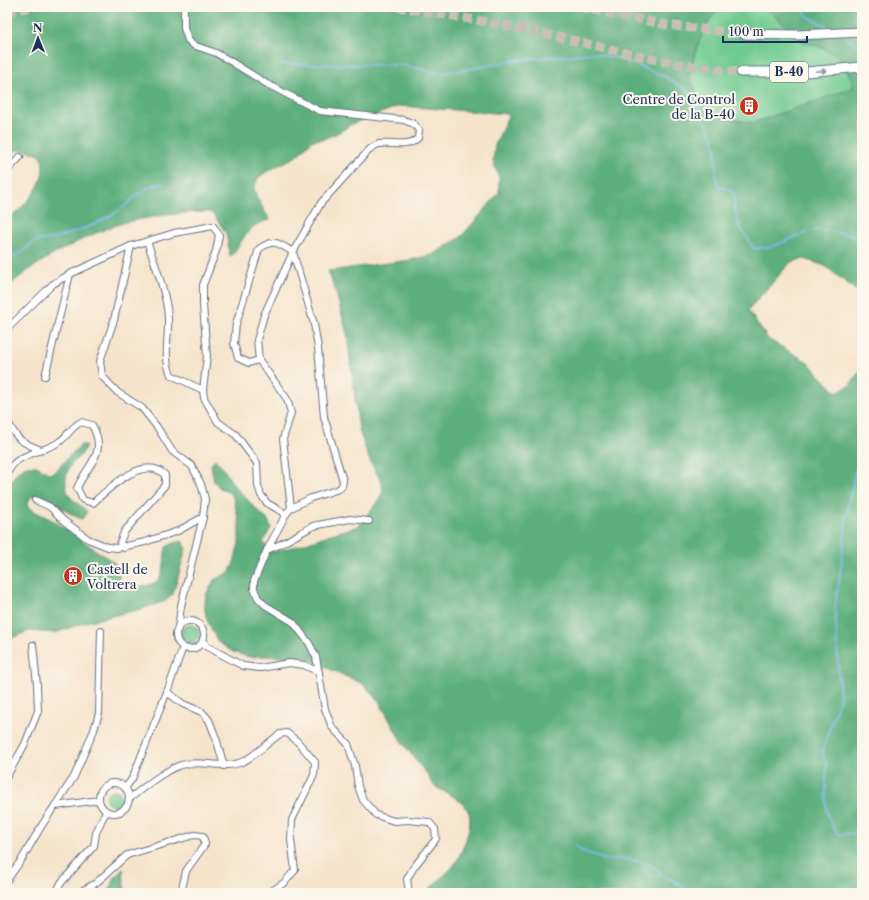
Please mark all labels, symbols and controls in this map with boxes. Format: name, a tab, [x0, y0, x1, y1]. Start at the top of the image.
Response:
north arrow	[18, 18, 58, 58]
scale bar	[723, 18, 807, 44]
text: N	[33, 21, 43, 35]
text: 100 m	[729, 24, 764, 39]
road number: B-40	[770, 62, 808, 82]
one-way arrow	[815, 67, 827, 74]
place label: Centre de Control de la B-40	[622, 91, 735, 122]
building icon: Centre de Control de la B-40	[738, 95, 760, 117]
place label: Castell de Voltrera	[86, 561, 148, 592]
building icon: Castell de Voltrera	[62, 565, 84, 587]

